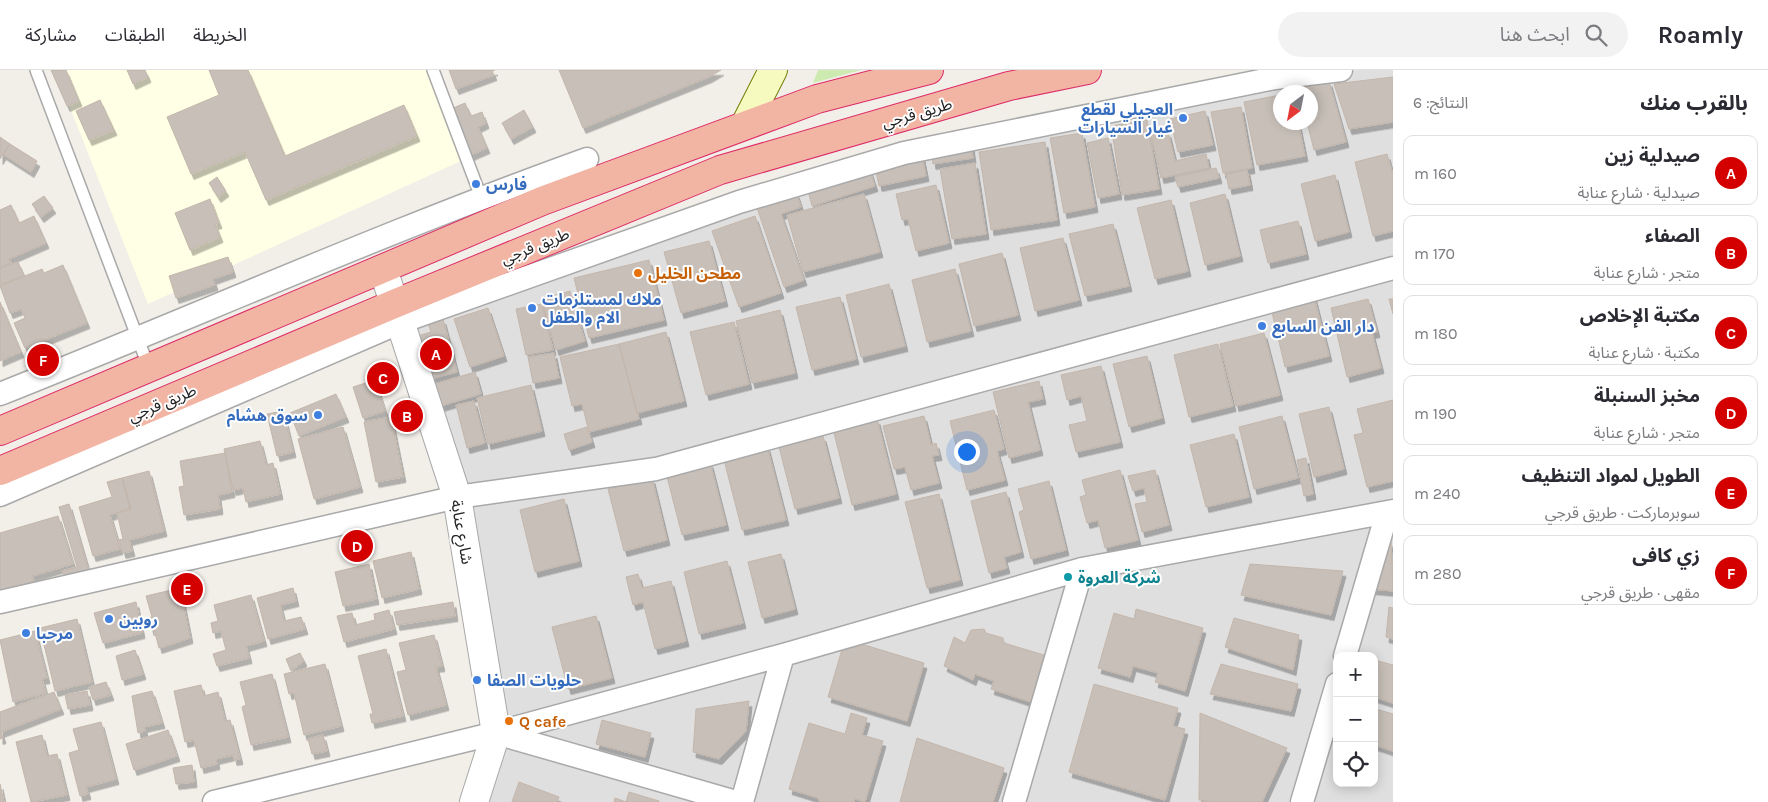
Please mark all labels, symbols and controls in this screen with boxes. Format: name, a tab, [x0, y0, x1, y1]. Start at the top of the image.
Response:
search box	[1278, 12, 1628, 57]
icon: search	[1582, 21, 1610, 49]
text: Roamly	[1658, 21, 1743, 49]
text: مشاركة	[25, 24, 77, 46]
text: الطبقات	[105, 24, 165, 46]
text: الخريطة	[193, 24, 247, 46]
text: ابحث هنا	[1500, 24, 1570, 46]
north arrow	[1273, 85, 1318, 130]
text: بالقرب منك	[1640, 91, 1748, 115]
text: النتائج: 6	[1413, 93, 1468, 112]
street label: طريق قرجي	[880, 94, 955, 135]
place label: العجيلي لقطع غيار السيارات	[1078, 100, 1173, 137]
marker: العجيلي لقطع غيار السيارات	[1177, 112, 1189, 124]
text: صيدلية زين	[1605, 145, 1700, 167]
text: 160 m	[1414, 164, 1457, 183]
text: A	[1726, 164, 1736, 183]
place label: فارس	[486, 175, 527, 194]
marker: فارس	[470, 178, 482, 190]
text: صيدلية · شارع عنابة	[1577, 183, 1700, 202]
street label: طريق قرجي	[498, 224, 573, 271]
text: الصفاء	[1645, 225, 1700, 247]
text: 170 m	[1414, 244, 1455, 263]
text: B	[1726, 244, 1736, 263]
text: متجر · شارع عنابة	[1593, 263, 1700, 282]
place label: مطحن الخليل	[648, 264, 741, 283]
marker: مطحن الخليل	[632, 267, 644, 279]
place label: ملاك لمستلزمات الام والطفل	[542, 290, 662, 329]
marker: ملاك لمستلزمات الام والطفل	[526, 302, 538, 314]
text: مكتبة الإخلاص	[1580, 305, 1700, 327]
place label: دار الفن السابع	[1272, 317, 1374, 339]
marker: دار الفن السابع	[1256, 320, 1268, 332]
text: 180 m	[1414, 324, 1457, 343]
text: C	[1726, 324, 1736, 343]
pin: A	[420, 335, 452, 373]
pin: F	[27, 341, 59, 379]
text: مكتبة · شارع عنابة	[1589, 343, 1700, 362]
pin: C	[367, 359, 399, 397]
street label: طريق قرجي	[125, 380, 200, 428]
text: مخبز السنبلة	[1594, 385, 1700, 407]
pin: B	[391, 397, 423, 435]
text: 190 m	[1414, 404, 1457, 423]
text: D	[1726, 404, 1737, 423]
place label: سوق هشام	[227, 406, 308, 427]
marker: سوق هشام	[312, 409, 324, 421]
text: متجر · شارع عنابة	[1593, 423, 1700, 442]
your location	[954, 439, 980, 465]
text: الطويل لمواد التنظيف	[1521, 465, 1700, 487]
text: 240 m	[1414, 484, 1461, 503]
text: E	[1726, 484, 1736, 503]
street label: شارع عنابة	[444, 498, 477, 566]
text: سوبرماركت · طريق قرجي	[1545, 503, 1700, 522]
pin: D	[341, 527, 373, 565]
text: زي كافى	[1632, 545, 1700, 567]
text: 280 m	[1414, 564, 1461, 583]
text: F	[1727, 564, 1735, 583]
place label: شركة العروة	[1078, 568, 1161, 587]
pin: E	[171, 570, 203, 608]
marker: شركة العروة	[1062, 571, 1074, 583]
text: مقهى · طريق قرجي	[1581, 583, 1700, 602]
place label: روبين	[119, 610, 158, 629]
marker: روبين	[103, 613, 115, 625]
place label: مرحبا	[36, 624, 73, 643]
marker: مرحبا	[20, 627, 32, 639]
map controls	[1333, 652, 1378, 787]
button: +	[1333, 652, 1378, 697]
place label: حلويات الصفا	[487, 671, 581, 690]
marker: حلويات الصفا	[471, 674, 483, 686]
button: −	[1333, 697, 1378, 742]
place label: Q cafe	[519, 712, 566, 731]
marker: Q cafe	[503, 715, 515, 727]
button: locate	[1333, 742, 1378, 787]

